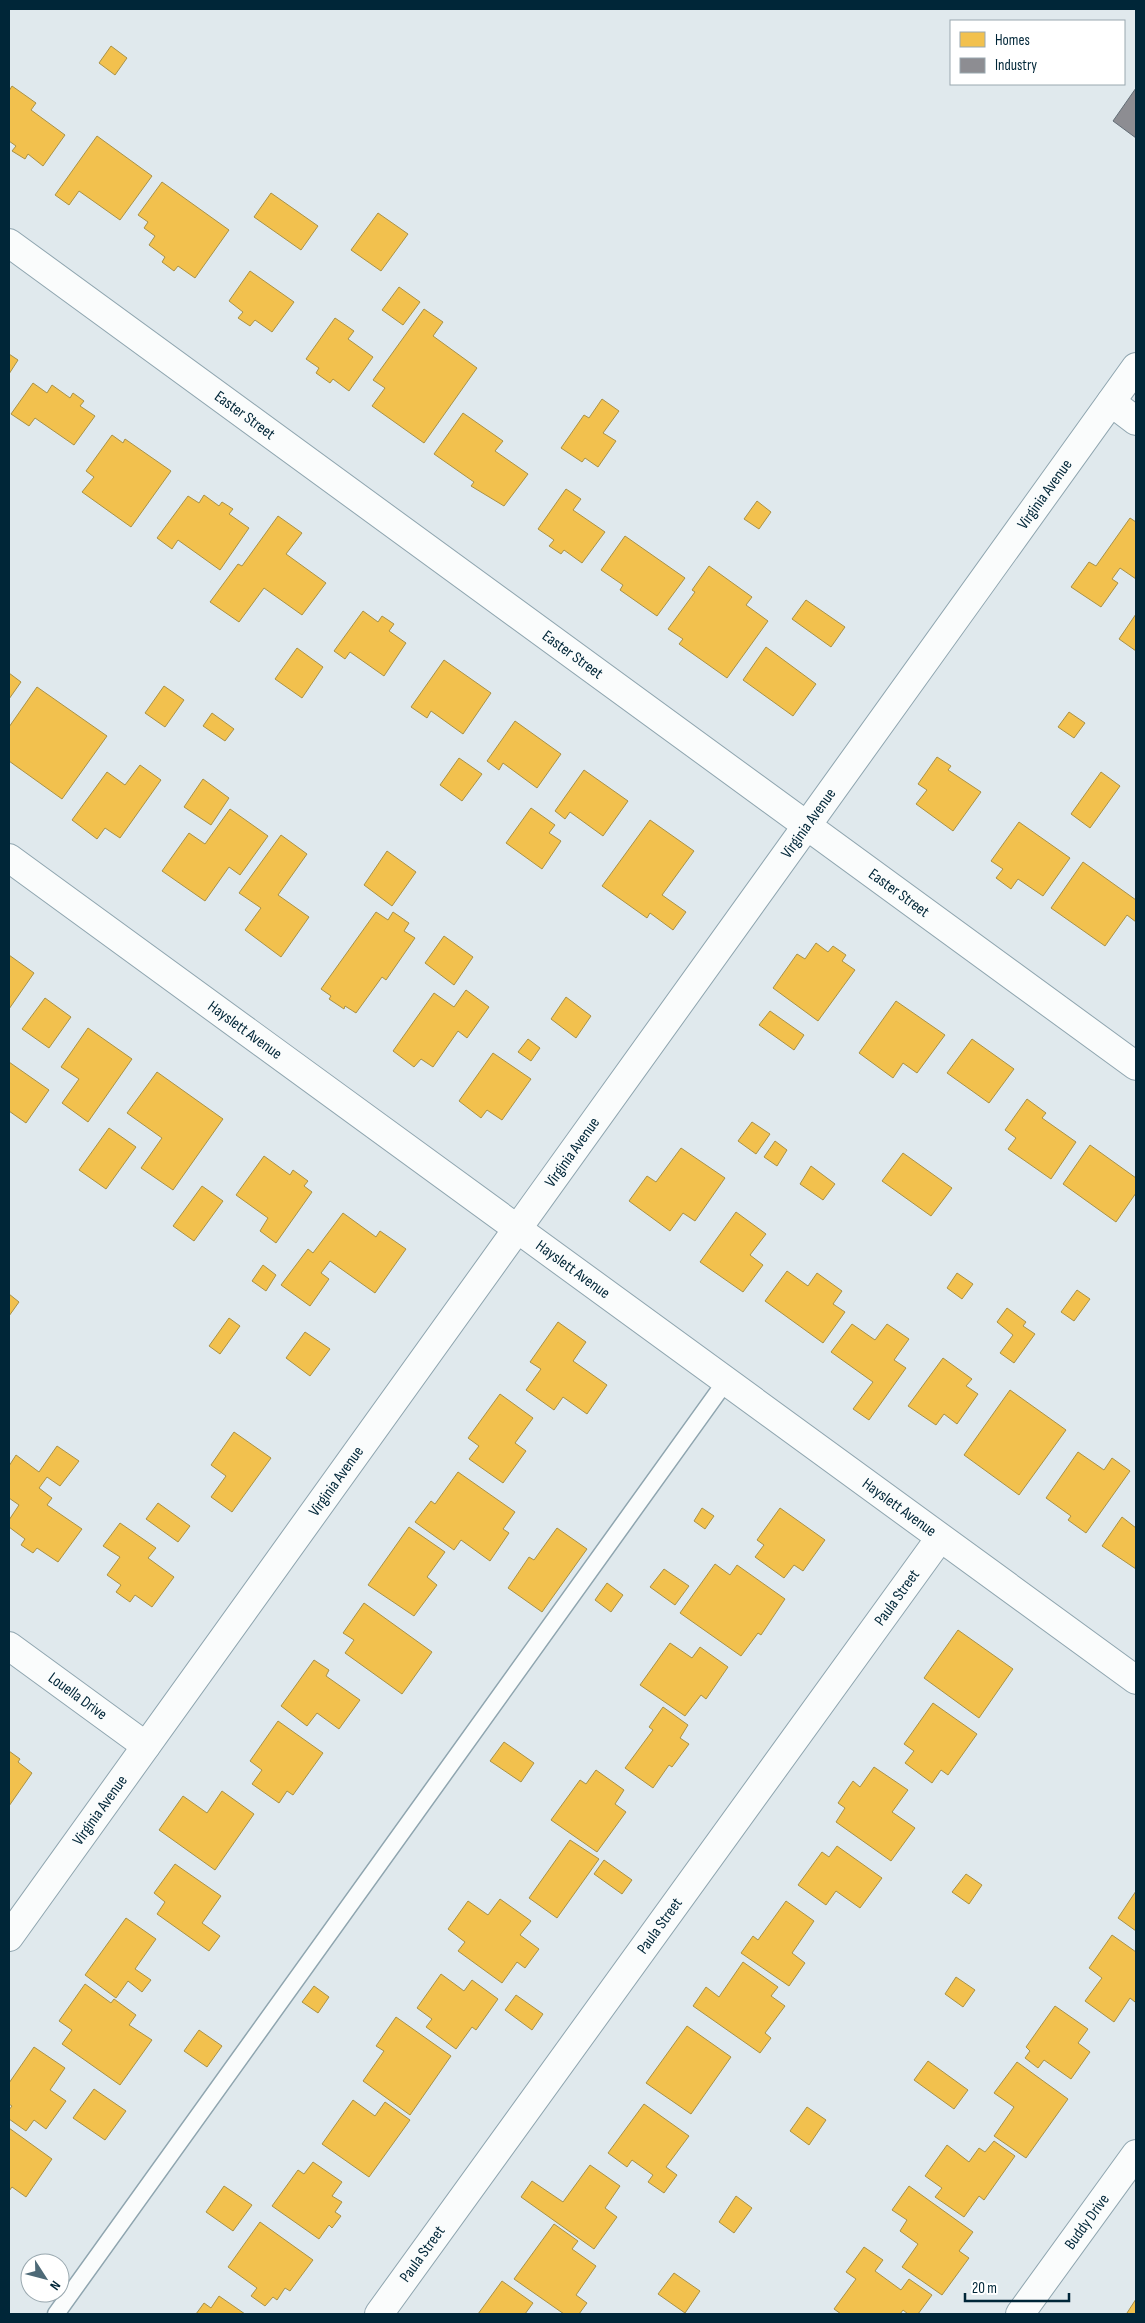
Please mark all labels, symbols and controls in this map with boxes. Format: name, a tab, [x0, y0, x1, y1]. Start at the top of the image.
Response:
legend	[950, 20, 1125, 85]
text: Homes	[995, 31, 1030, 50]
text: Industry	[995, 56, 1037, 75]
street label: Easter Street	[211, 387, 279, 444]
street label: Virginia Avenue	[1013, 456, 1076, 533]
street label: Easter Street	[539, 626, 607, 683]
street label: Virginia Avenue	[777, 785, 840, 862]
street label: Easter Street	[865, 864, 933, 921]
street label: Hayslett Avenue	[204, 997, 286, 1063]
street label: Virginia Avenue	[541, 1114, 604, 1191]
street label: Hayslett Avenue	[532, 1236, 614, 1303]
street label: Virginia Avenue	[305, 1443, 368, 1520]
street label: Hayslett Avenue	[859, 1474, 940, 1541]
street label: Paula Street	[870, 1566, 924, 1629]
street label: Louella Drive	[45, 1668, 111, 1724]
street label: Virginia Avenue	[68, 1772, 131, 1849]
street label: Paula Street	[633, 1894, 686, 1958]
street label: Buddy Drive	[1060, 2190, 1113, 2253]
street label: Paula Street	[396, 2222, 449, 2286]
north arrow	[20, 2253, 70, 2303]
scale bar	[965, 2270, 1069, 2302]
text: N	[46, 2277, 64, 2293]
text: 20 m	[972, 2279, 997, 2298]

